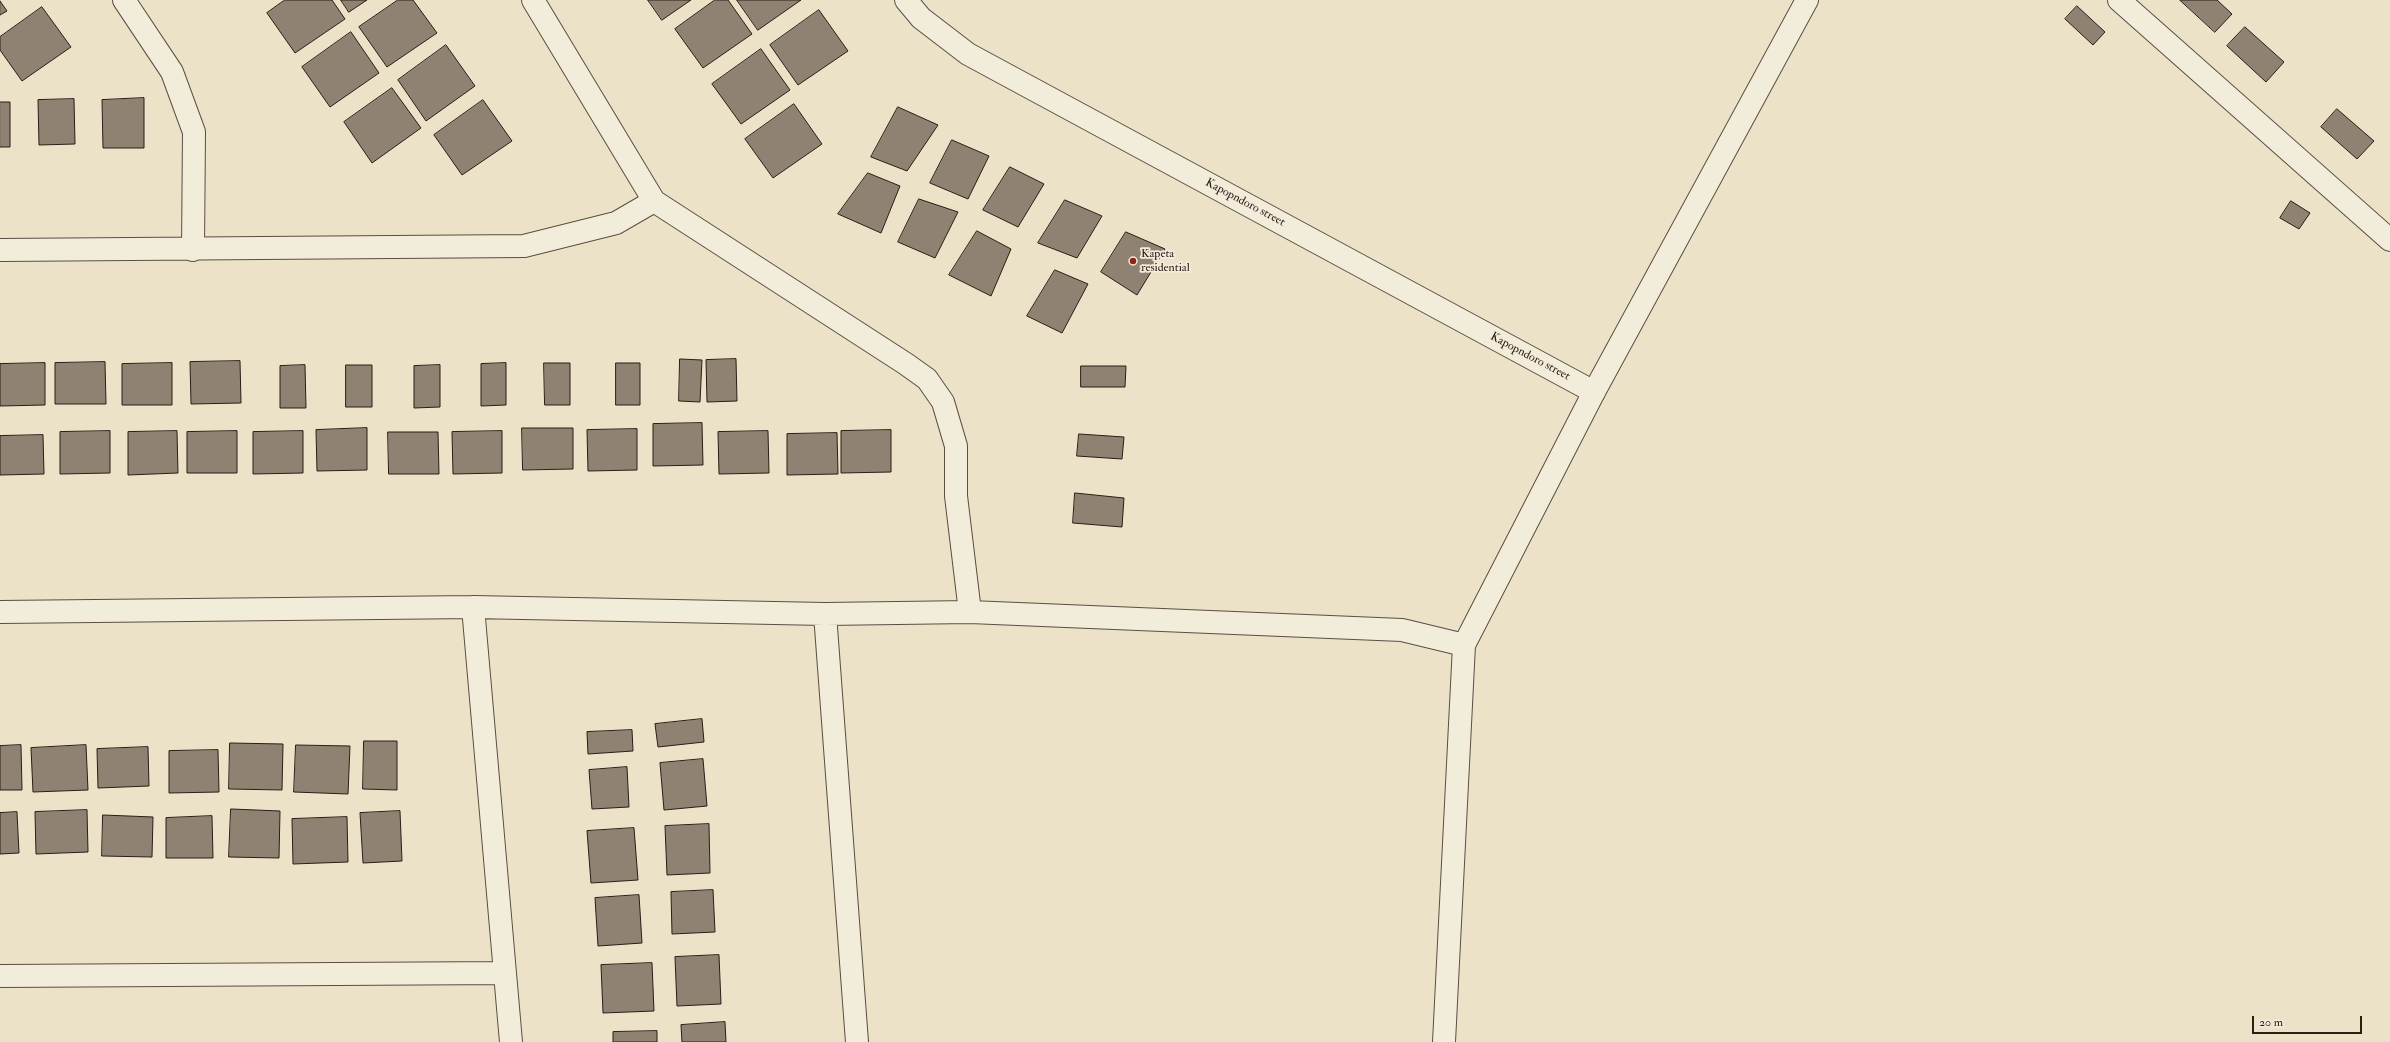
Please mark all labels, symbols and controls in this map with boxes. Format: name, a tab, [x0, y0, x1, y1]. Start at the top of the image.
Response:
street label: Kapopndoro street	[1203, 176, 1287, 230]
place label: Kapeta residential	[1141, 247, 1190, 275]
marker: Kapeta residential	[1128, 256, 1138, 266]
street label: Kapopndoro street	[1488, 330, 1572, 384]
scale bar	[2254, 1008, 2364, 1034]
text: 20 m	[2259, 1015, 2283, 1030]

